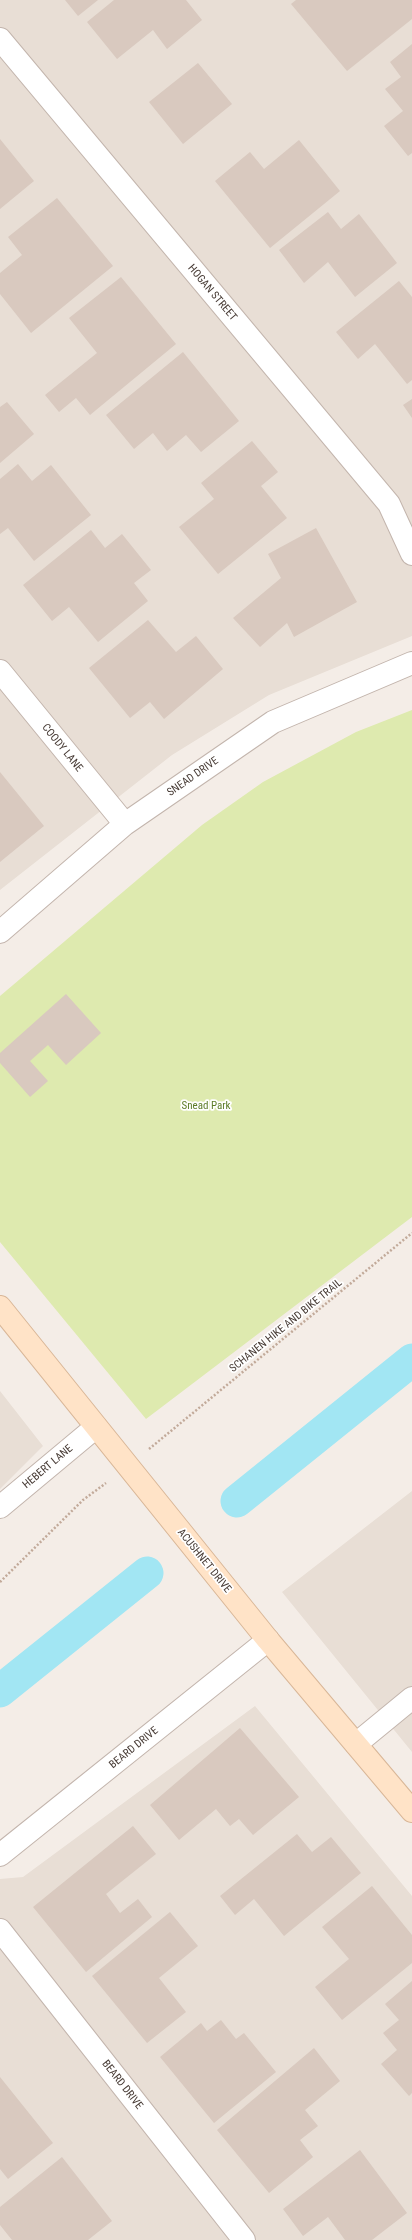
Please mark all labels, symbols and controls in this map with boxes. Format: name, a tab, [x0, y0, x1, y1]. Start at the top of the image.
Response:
street label: HOGAN STREET	[185, 262, 239, 324]
street label: COODY LANE	[39, 721, 85, 775]
street label: SNEAD DRIVE	[165, 754, 221, 800]
park label: Snead Park	[181, 1099, 231, 1113]
street label: SCHANEN HIKE AND BIKE TRAIL	[227, 1277, 345, 1375]
street label: HEBERT LANE	[20, 1442, 76, 1492]
street label: ACUSHNET DRIVE	[174, 1526, 234, 1596]
street label: BEARD DRIVE	[107, 1724, 161, 1772]
street label: BEARD DRIVE	[99, 2058, 145, 2112]

